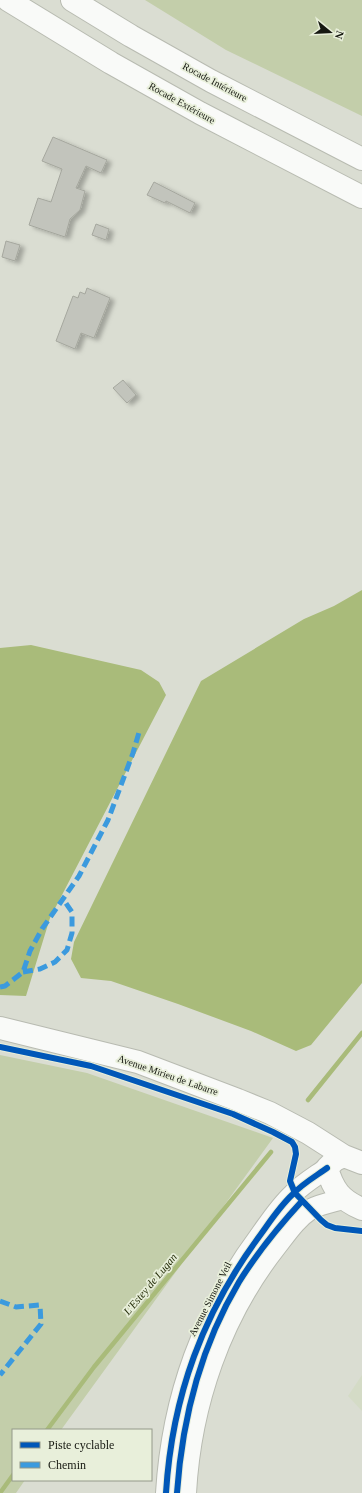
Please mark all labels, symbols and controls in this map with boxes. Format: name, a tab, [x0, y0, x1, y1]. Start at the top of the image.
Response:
north arrow	[310, 12, 350, 52]
text: N	[333, 29, 346, 41]
street label: Rocade Intérieure	[181, 60, 250, 104]
street label: Rocade Extérieure	[147, 80, 218, 126]
street label: Avenue Mirieu de Labarre	[116, 1053, 220, 1098]
water label: L'Estey de Lugan	[120, 1251, 179, 1318]
street label: Avenue Simone Veil	[187, 1260, 234, 1338]
legend	[12, 1429, 152, 1481]
text: Piste cyclable	[48, 1438, 114, 1452]
text: Chemin	[48, 1458, 86, 1472]

